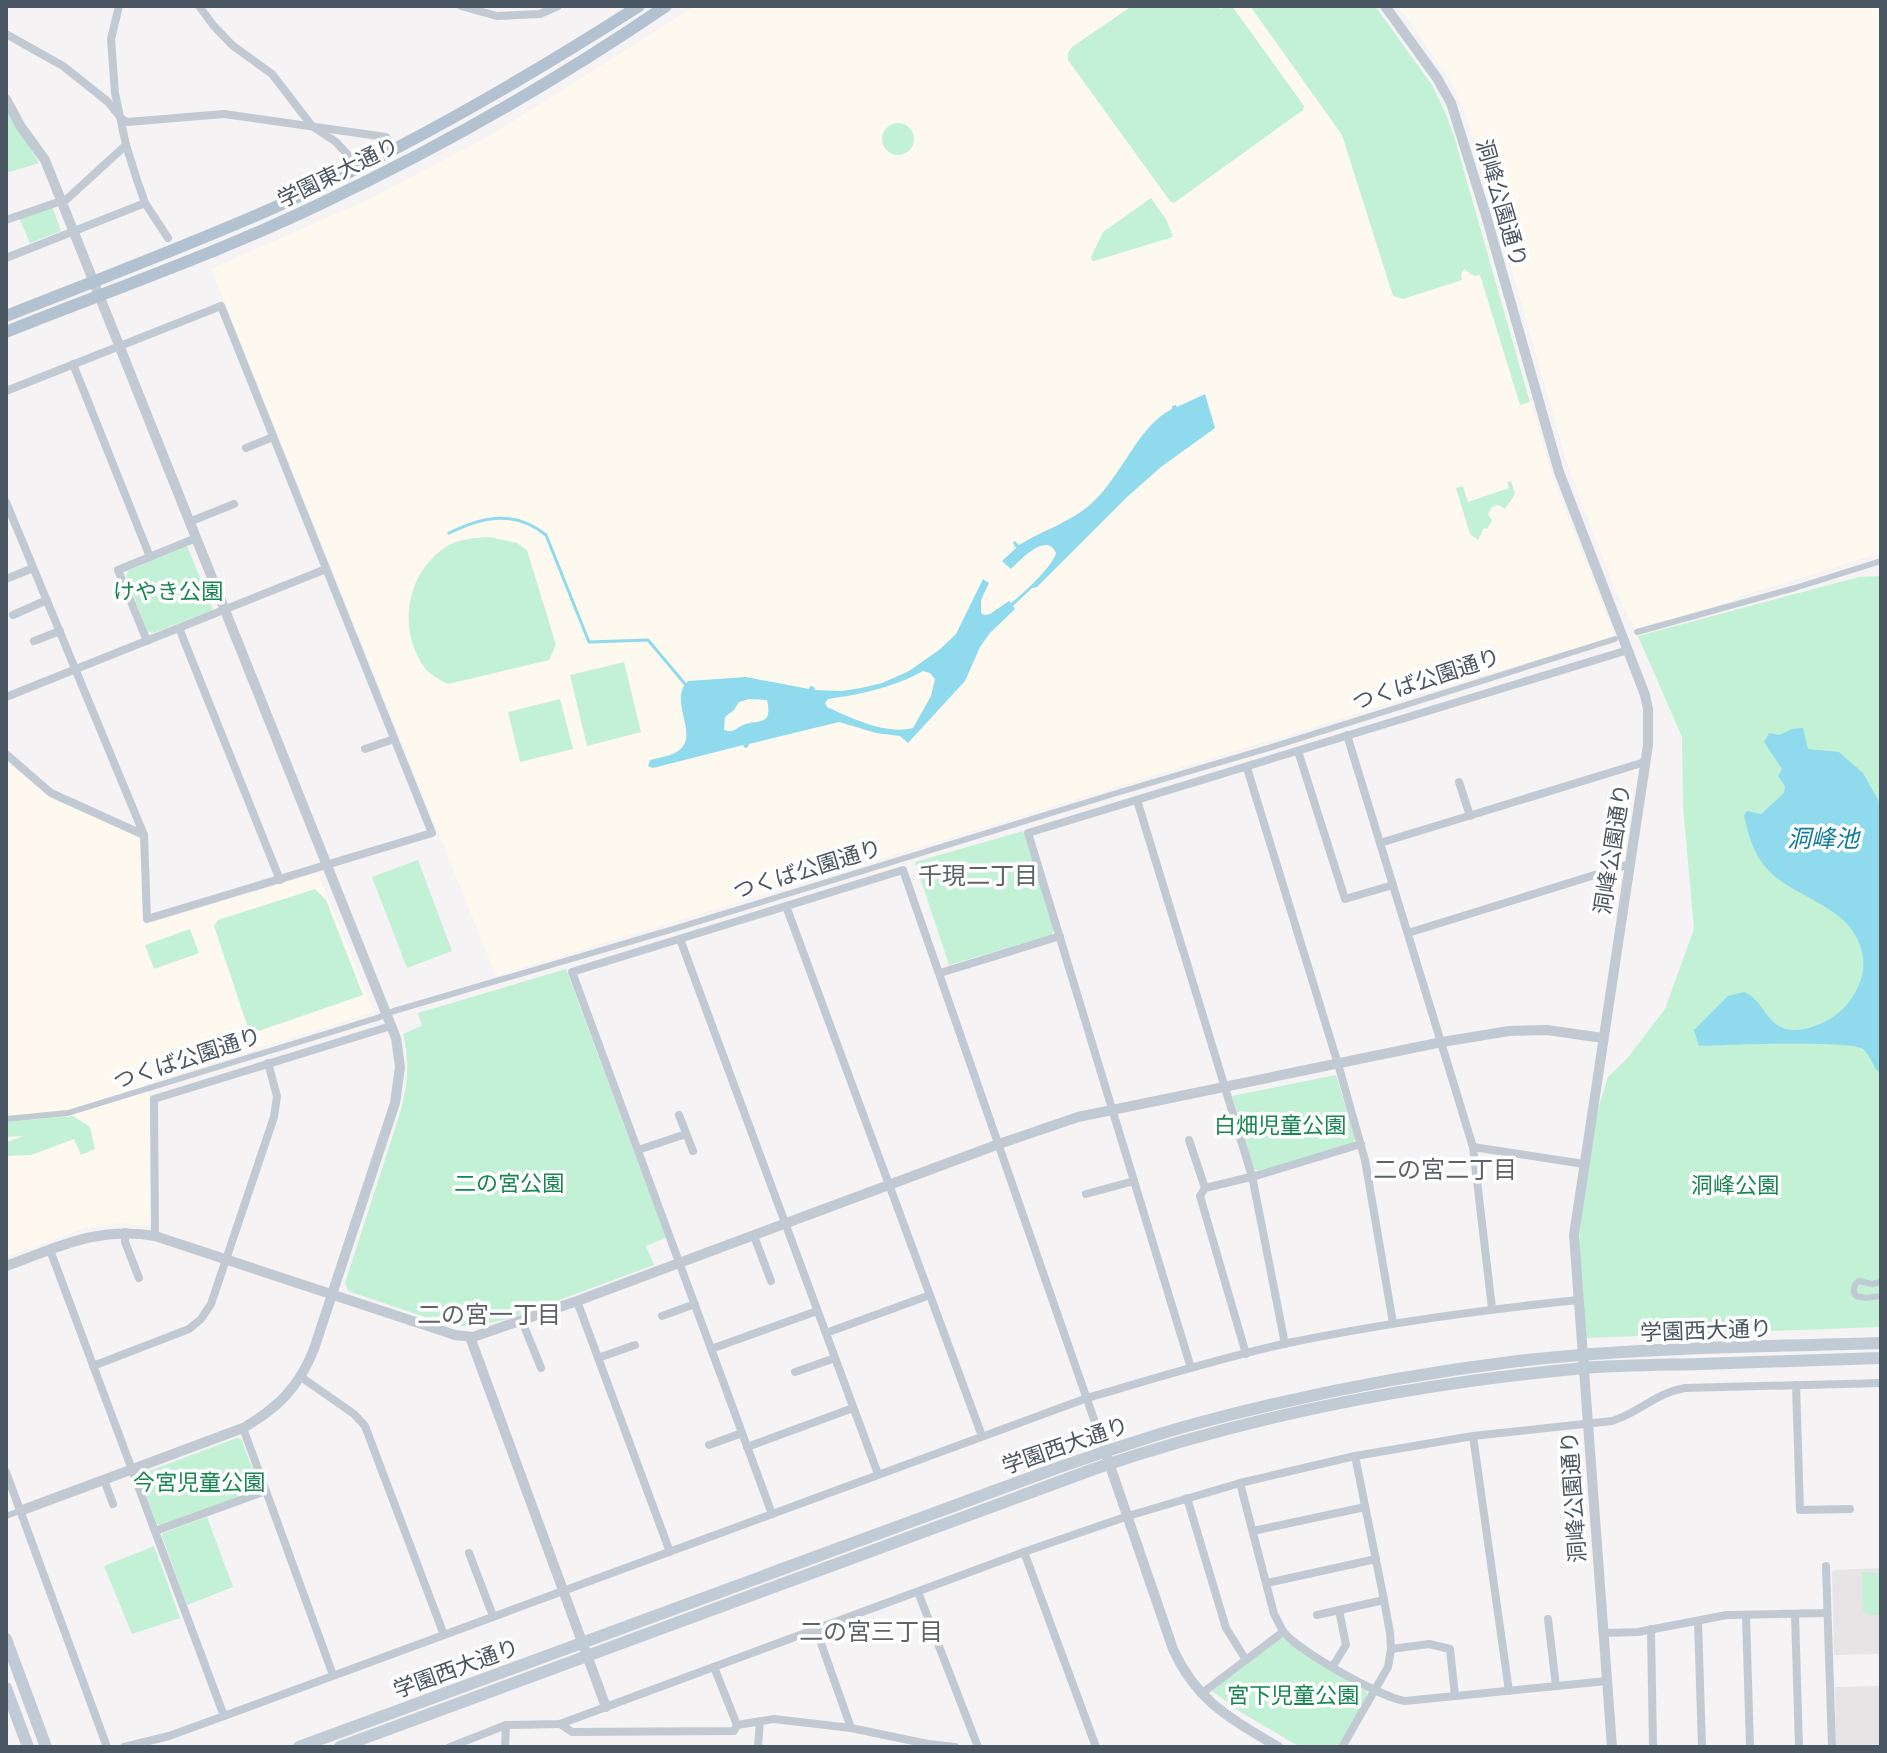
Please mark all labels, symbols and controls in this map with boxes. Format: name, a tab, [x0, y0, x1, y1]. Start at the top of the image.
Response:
street label: 学園東大通り	[273, 130, 403, 214]
street label: 洞峰公園通り	[1470, 136, 1534, 270]
park label: けやき公園	[113, 577, 223, 605]
street label: つくば公園通り	[1348, 642, 1504, 716]
street label: 洞峰公園通り	[1588, 782, 1636, 916]
water label: 洞峰池	[1787, 823, 1861, 854]
street label: つくば公園通り	[729, 833, 885, 905]
district label: 千現二丁目	[918, 860, 1038, 891]
street label: つくば公園通り	[109, 1021, 265, 1095]
park label: 白畑児童公園	[1214, 1111, 1346, 1139]
district label: 二の宮二丁目	[1373, 1154, 1517, 1185]
park label: 二の宮公園	[454, 1169, 564, 1197]
park label: 洞峰公園	[1691, 1171, 1779, 1199]
district label: 二の宮一丁目	[417, 1299, 561, 1330]
street label: 学園西大通り	[1640, 1314, 1772, 1346]
street label: 学園西大通り	[998, 1410, 1132, 1480]
street label: 洞峰公園通り	[1554, 1430, 1592, 1564]
park label: 今宮児童公園	[133, 1468, 265, 1496]
district label: 二の宮三丁目	[799, 1616, 943, 1647]
street label: 学園西大通り	[389, 1632, 523, 1704]
park label: 宮下児童公園	[1227, 1681, 1359, 1709]

